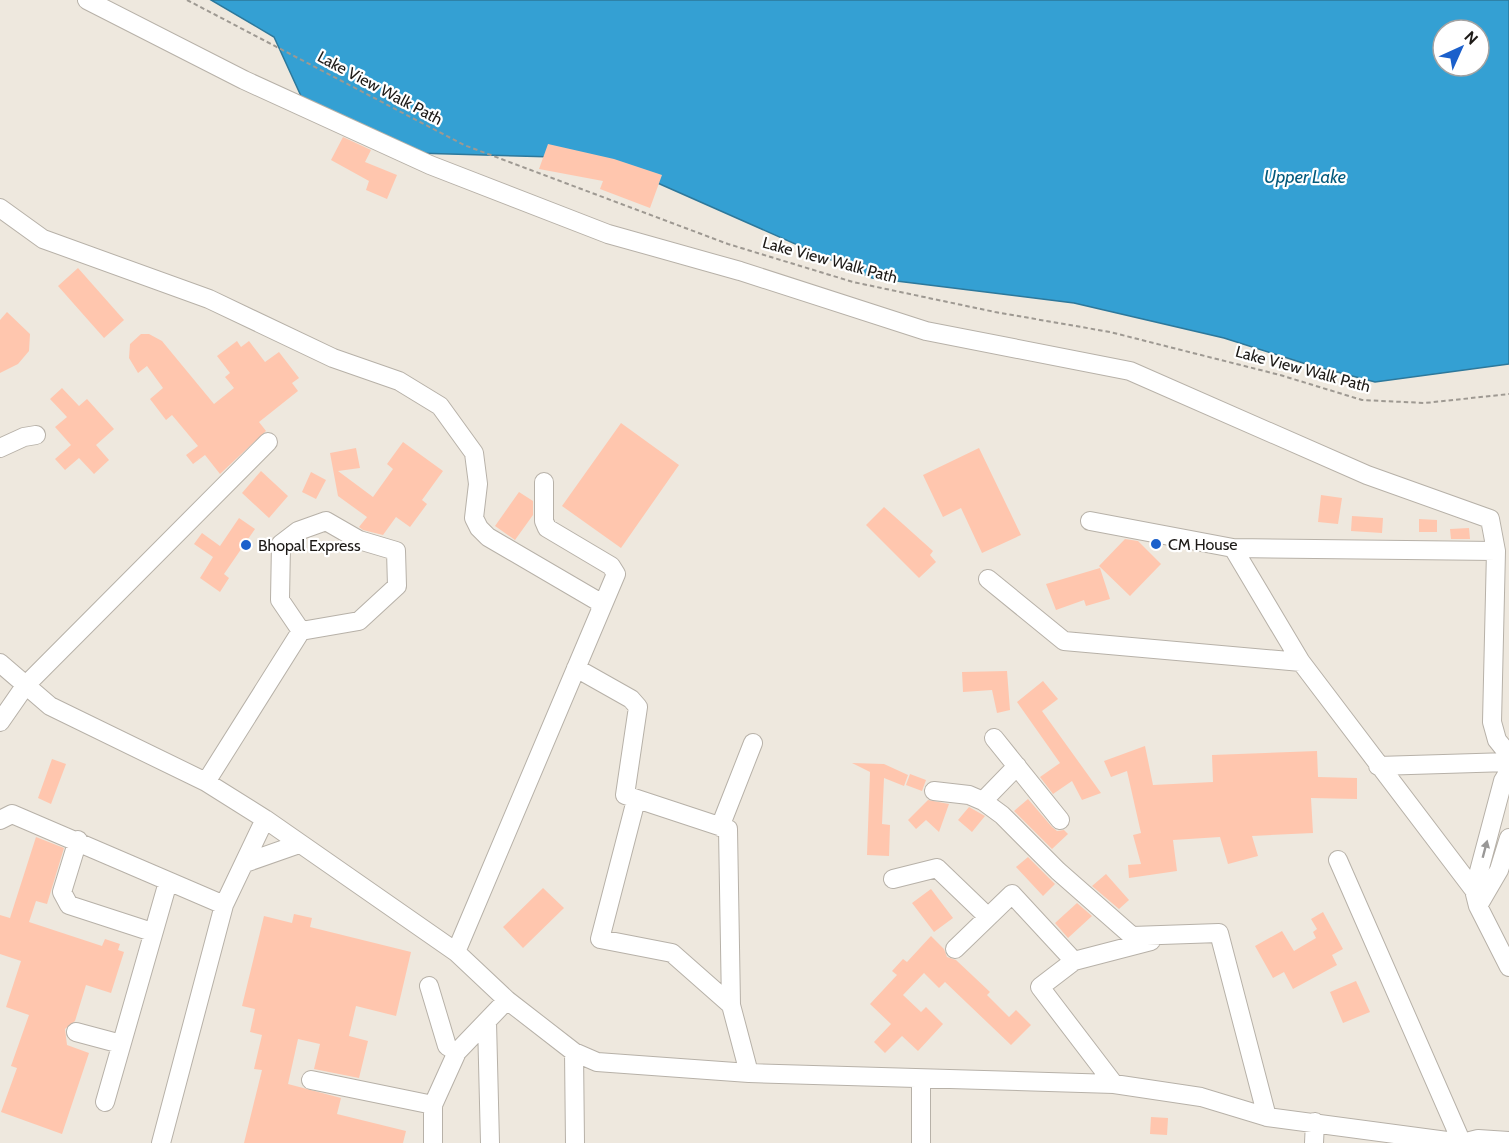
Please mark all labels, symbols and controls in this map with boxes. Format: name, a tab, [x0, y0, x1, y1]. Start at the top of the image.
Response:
north arrow	[1431, 18, 1491, 78]
text: N	[1461, 27, 1482, 48]
street label: Lake View Walk Path	[314, 47, 446, 129]
water label: Upper Lake	[1264, 166, 1346, 188]
street label: Lake View Walk Path	[761, 233, 899, 287]
street label: Lake View Walk Path	[1234, 342, 1372, 396]
place label: CM House	[1168, 535, 1238, 554]
place label: Bhopal Express	[258, 536, 361, 555]
marker: CM House	[1149, 537, 1163, 551]
marker: Bhopal Express	[239, 538, 253, 552]
one-way arrow	[1481, 840, 1490, 858]

